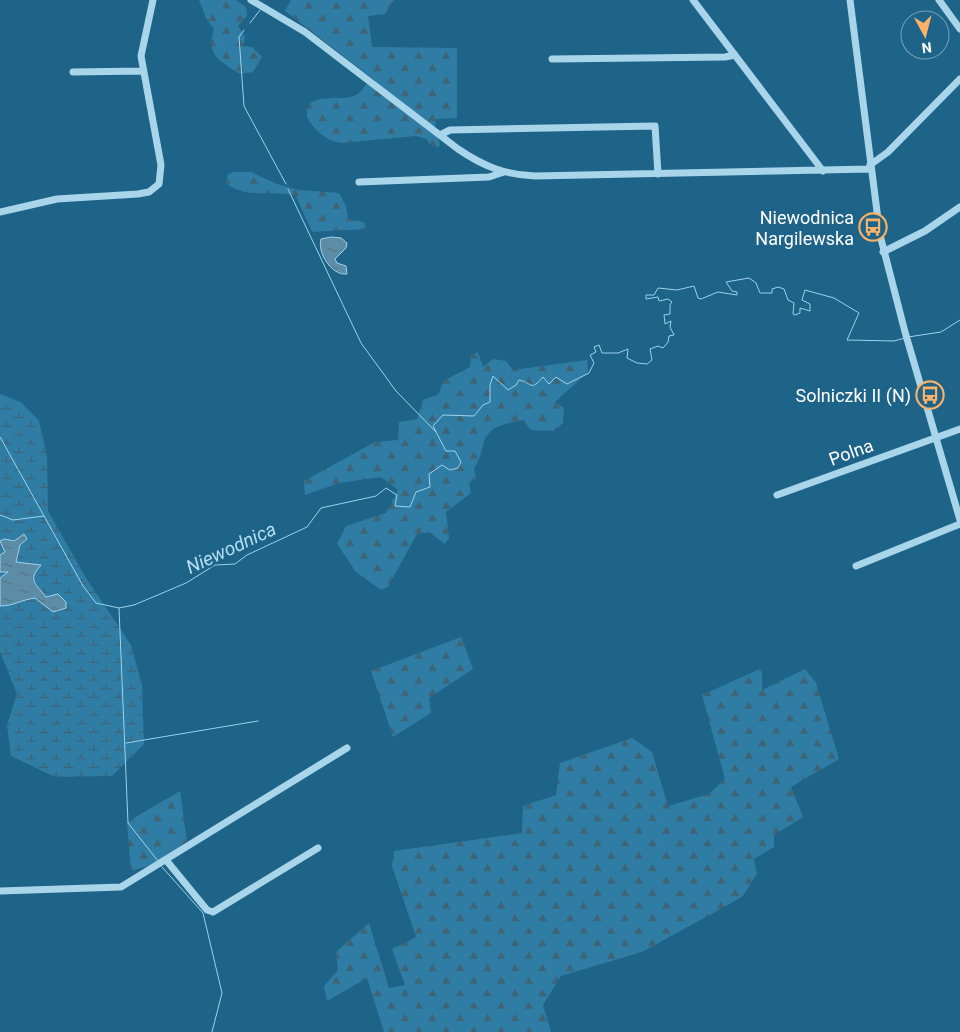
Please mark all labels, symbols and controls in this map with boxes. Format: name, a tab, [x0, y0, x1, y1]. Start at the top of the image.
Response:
north arrow	[900, 10, 950, 60]
text: N	[921, 39, 932, 56]
place label: Niewodnica Nargilewska	[755, 207, 854, 249]
bus stop icon: Niewodnica Nargilewska	[858, 212, 888, 242]
bus stop icon: Solniczki II (N)	[915, 380, 945, 410]
place label: Solniczki II (N)	[796, 385, 911, 407]
street label: Polna	[826, 434, 876, 470]
water label: Niewodnica	[182, 517, 280, 579]

